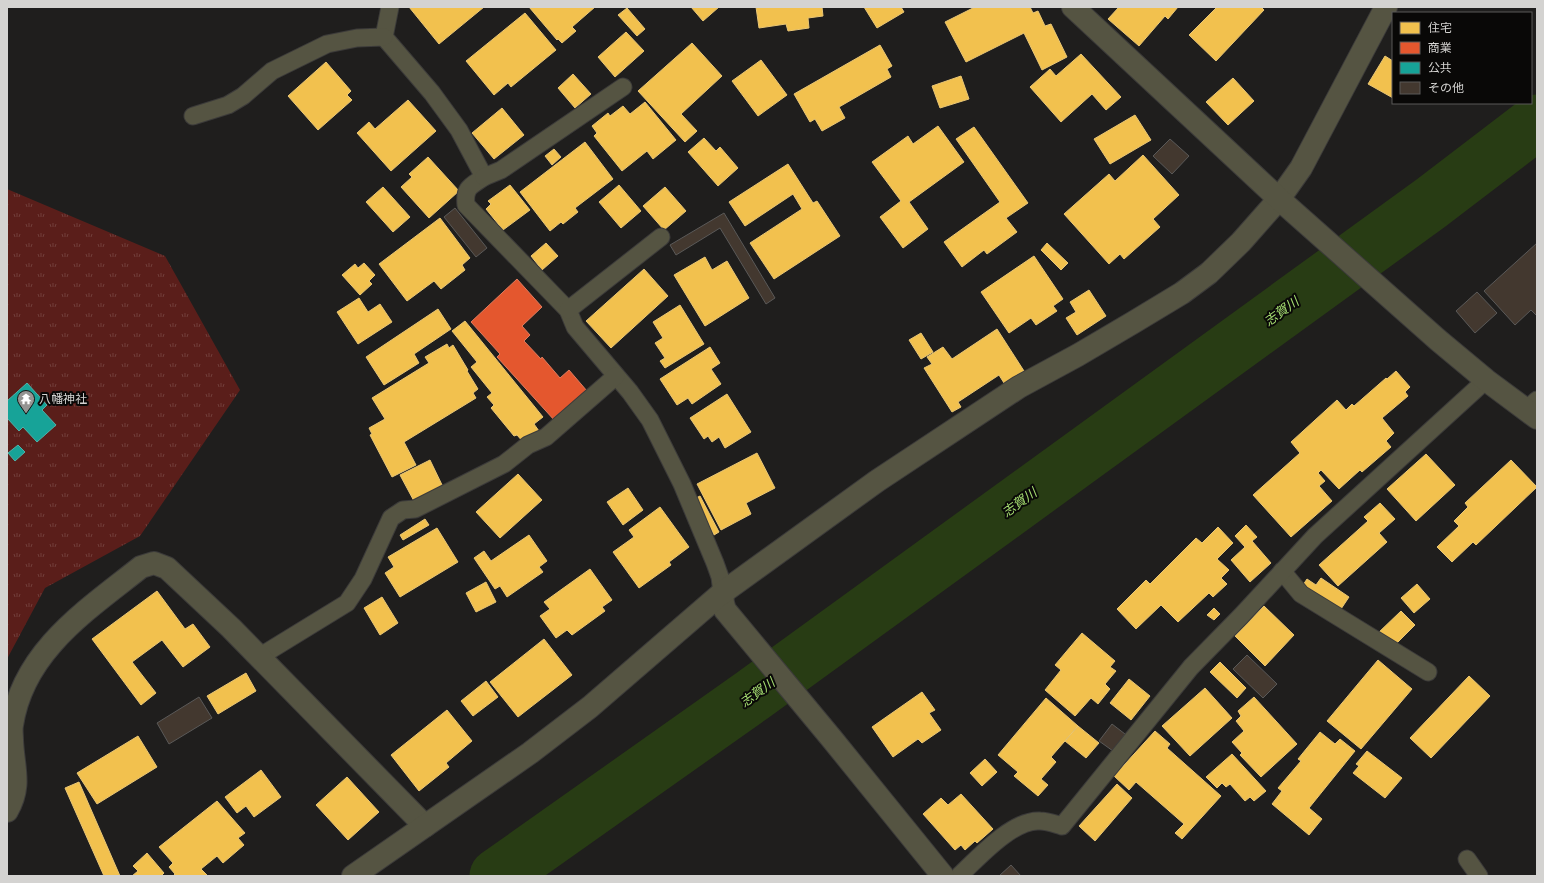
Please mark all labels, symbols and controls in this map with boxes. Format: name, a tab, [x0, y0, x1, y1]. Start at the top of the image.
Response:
legend	[1392, 12, 1532, 104]
text: 住宅	[1428, 21, 1452, 35]
text: 商業	[1428, 41, 1452, 55]
text: 公共	[1428, 61, 1452, 75]
text: その他	[1428, 81, 1464, 95]
water label: 志賀川	[1261, 293, 1303, 329]
temple icon: 八幡神社	[16, 389, 36, 414]
place label: 八幡神社	[39, 392, 87, 406]
water label: 志賀川	[999, 484, 1041, 520]
water label: 志賀川	[737, 674, 779, 710]

